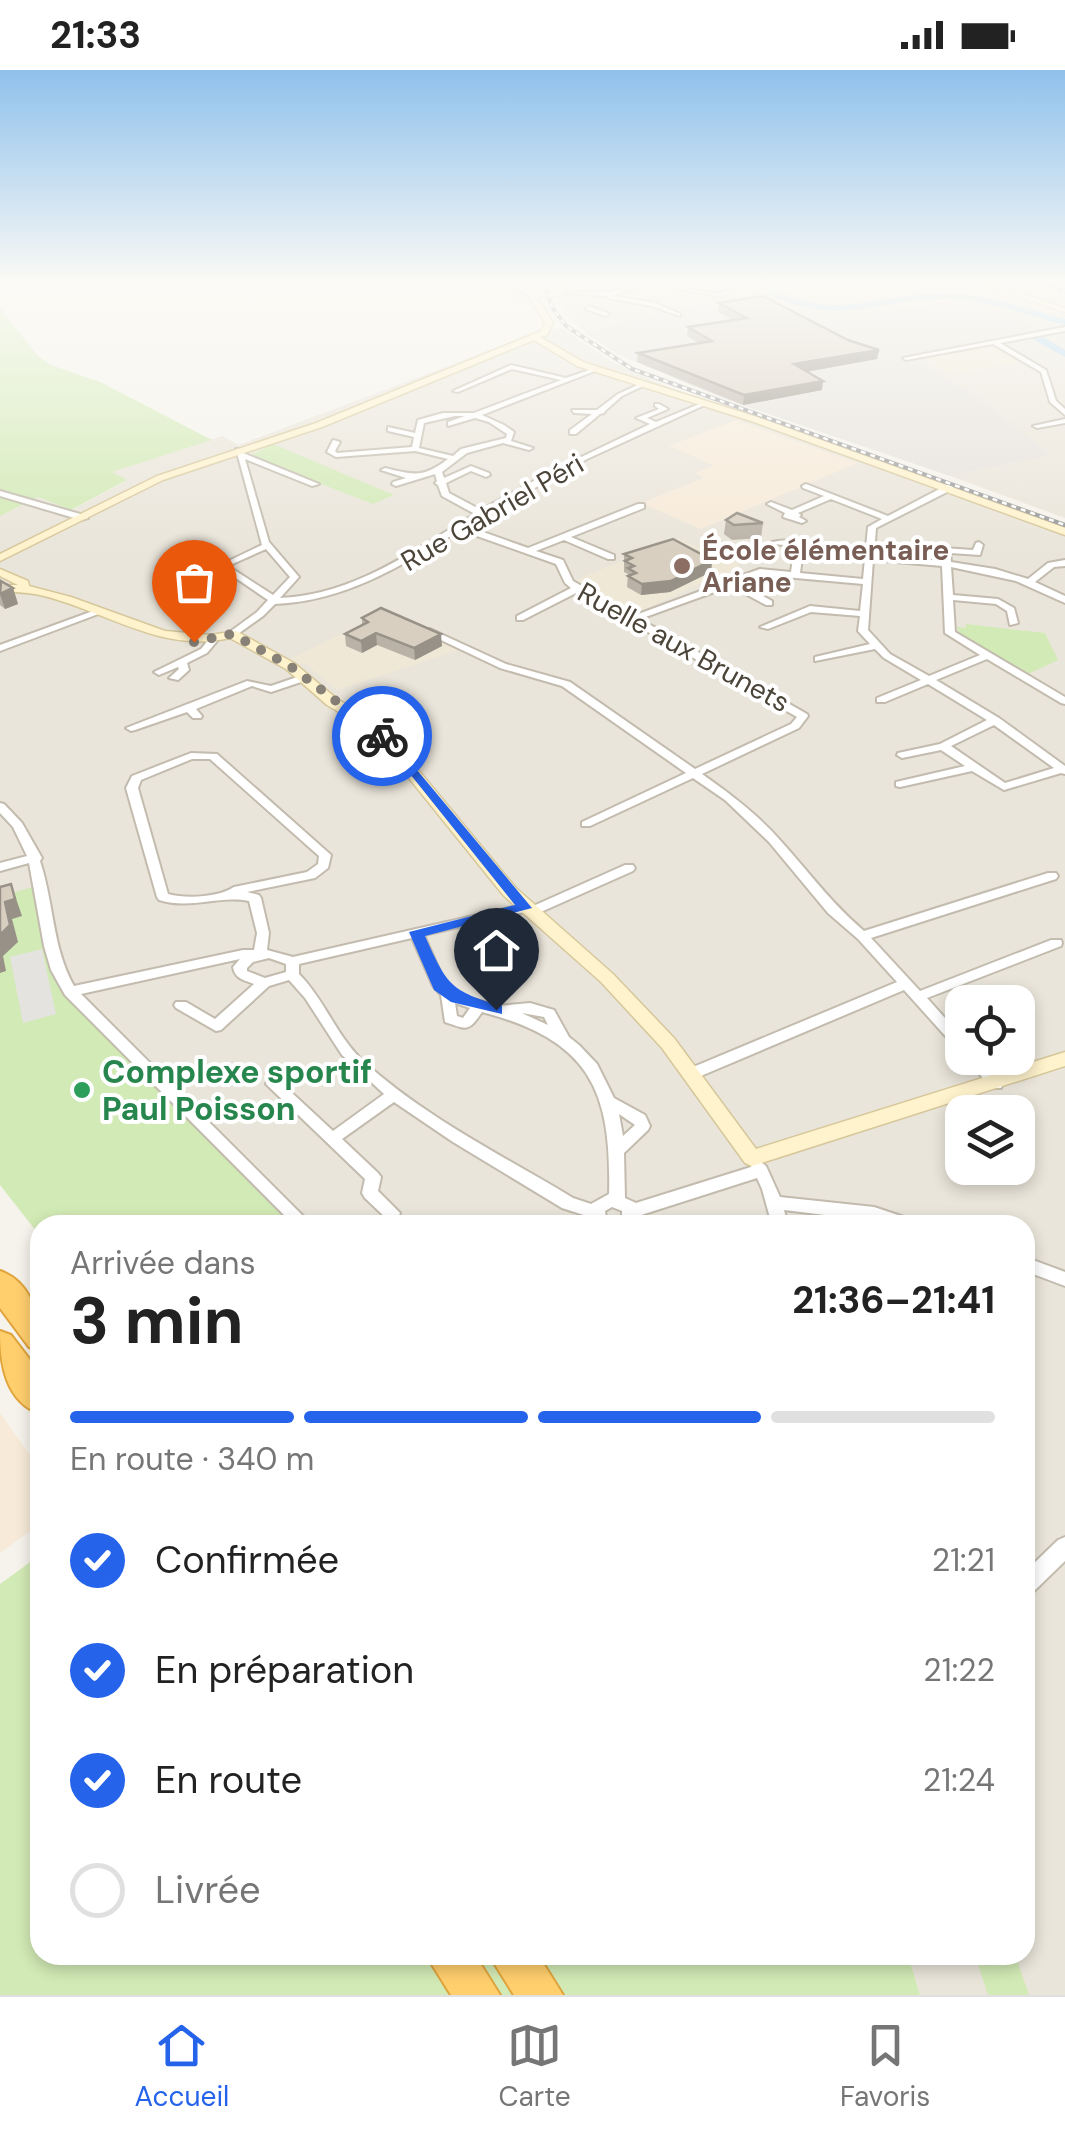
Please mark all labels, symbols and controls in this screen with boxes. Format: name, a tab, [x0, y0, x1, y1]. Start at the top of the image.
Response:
text: 21:33	[50, 10, 141, 60]
street label: Rue Gabriel Péri	[394, 445, 590, 580]
place label: École élémentaire Ariane	[702, 532, 949, 601]
pin	[152, 540, 237, 643]
icon: bag	[167, 555, 222, 610]
marker: École élémentaire Ariane	[671, 555, 693, 577]
street label: Ruelle aux Brunets	[571, 574, 796, 721]
courier	[332, 686, 432, 786]
icon: bike	[355, 709, 410, 764]
pin	[454, 908, 539, 1011]
icon: home	[469, 923, 524, 978]
map controls	[945, 985, 1035, 1185]
button: locate	[945, 985, 1035, 1075]
place label: Complexe sportif Paul Poisson	[102, 1051, 372, 1130]
marker: Complexe sportif Paul Poisson	[71, 1079, 93, 1101]
button: layers	[945, 1095, 1035, 1185]
text: Arrivée dans	[70, 1242, 255, 1284]
text: 21:36–21:41	[792, 1275, 995, 1325]
text: 3 min	[70, 1279, 244, 1363]
text: En route · 340 m	[70, 1438, 314, 1480]
icon: check	[70, 1533, 125, 1588]
text: Confirmée	[155, 1535, 339, 1585]
text: 21:21	[932, 1539, 995, 1581]
icon: check	[70, 1643, 125, 1698]
text: En préparation	[155, 1645, 414, 1695]
text: 21:22	[923, 1649, 995, 1691]
icon: check	[70, 1753, 125, 1808]
text: En route	[155, 1755, 302, 1805]
text: 21:24	[923, 1759, 995, 1801]
text: Livrée	[155, 1865, 261, 1915]
tab: Accueil	[135, 2018, 229, 2115]
tab: Carte	[499, 2018, 571, 2115]
tab: Favoris	[840, 2018, 930, 2115]

